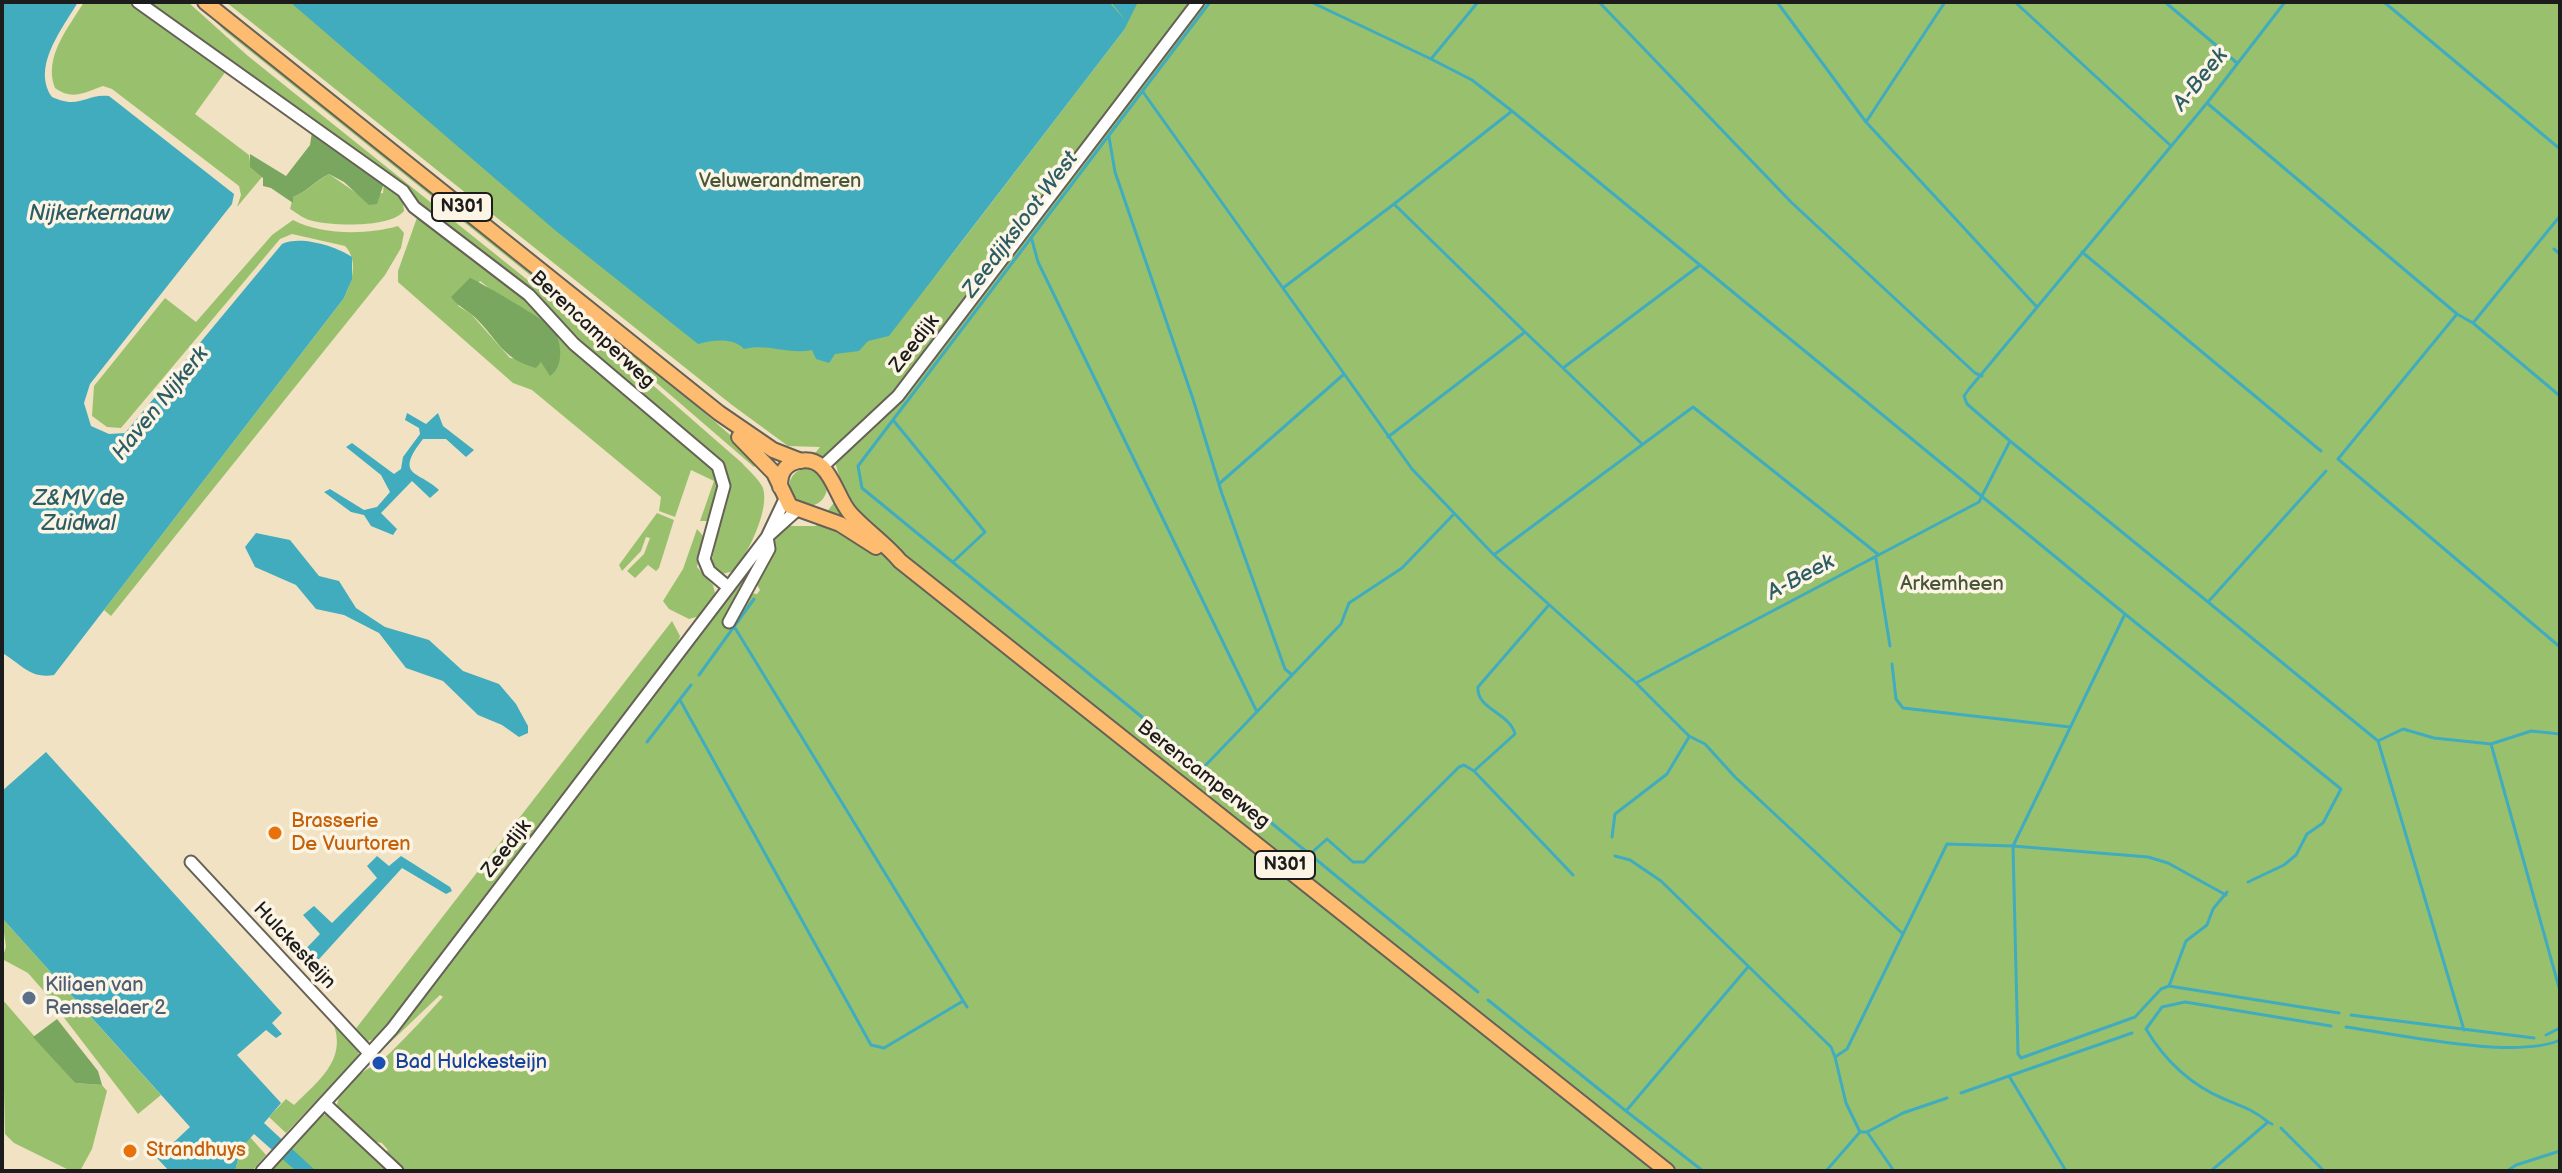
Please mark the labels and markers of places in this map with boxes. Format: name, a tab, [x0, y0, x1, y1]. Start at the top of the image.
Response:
place label: Brasserie De Vuurtoren	[291, 810, 411, 857]
marker: Brasserie De Vuurtoren	[266, 824, 284, 842]
place label: Kiliaen van Rensselaer 2	[45, 974, 166, 1021]
marker: Kiliaen van Rensselaer 2	[20, 989, 38, 1007]
place label: Bad Hulckesteijn	[395, 1051, 547, 1075]
marker: Bad Hulckesteijn	[370, 1054, 388, 1072]
place label: Strandhuys	[146, 1139, 246, 1163]
marker: Strandhuys	[121, 1142, 139, 1160]

